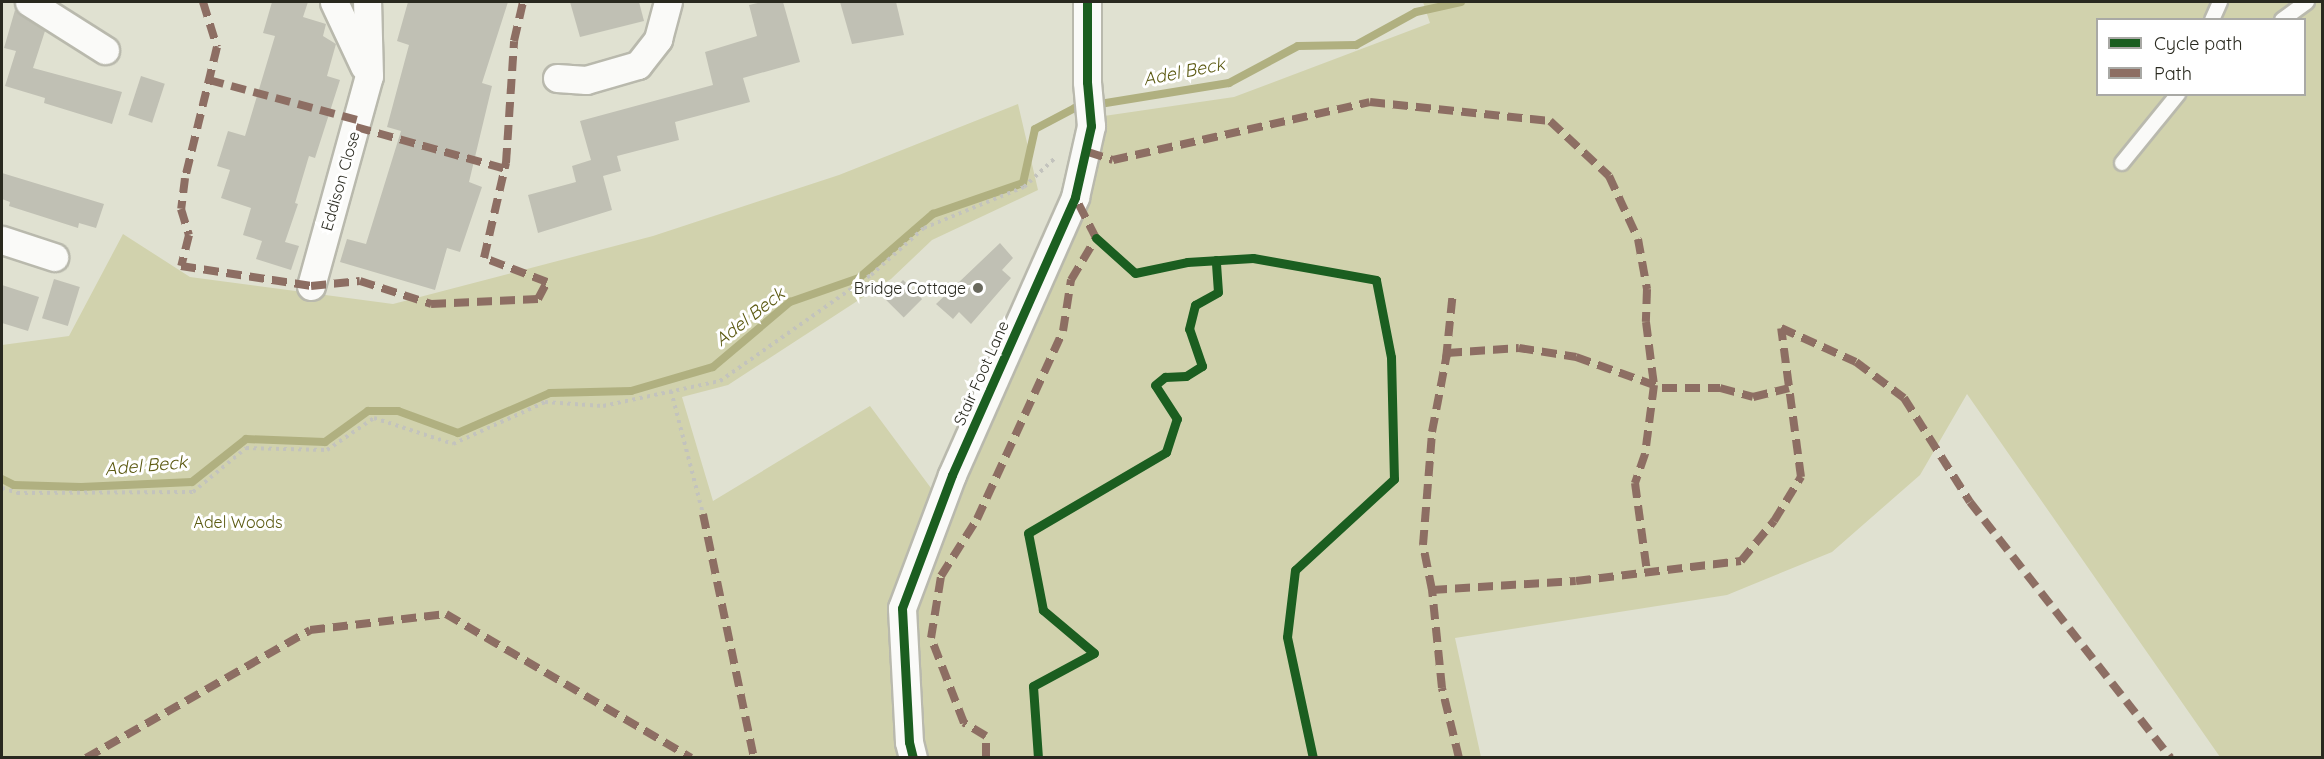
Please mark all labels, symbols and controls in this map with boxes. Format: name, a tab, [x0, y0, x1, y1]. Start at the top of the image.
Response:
legend	[2096, 18, 2306, 96]
text: Cycle path	[2154, 32, 2242, 55]
water label: Adel Beck	[1141, 54, 1227, 90]
text: Path	[2154, 62, 2192, 85]
street label: Eddison Close	[317, 129, 363, 233]
place label: Bridge Cottage	[854, 278, 966, 298]
marker: Bridge Cottage	[971, 281, 985, 295]
water label: Adel Beck	[711, 283, 789, 351]
street label: Stair Foot Lane	[949, 318, 1013, 428]
water label: Adel Beck	[104, 452, 188, 480]
park label: Adel Woods	[194, 512, 282, 532]

